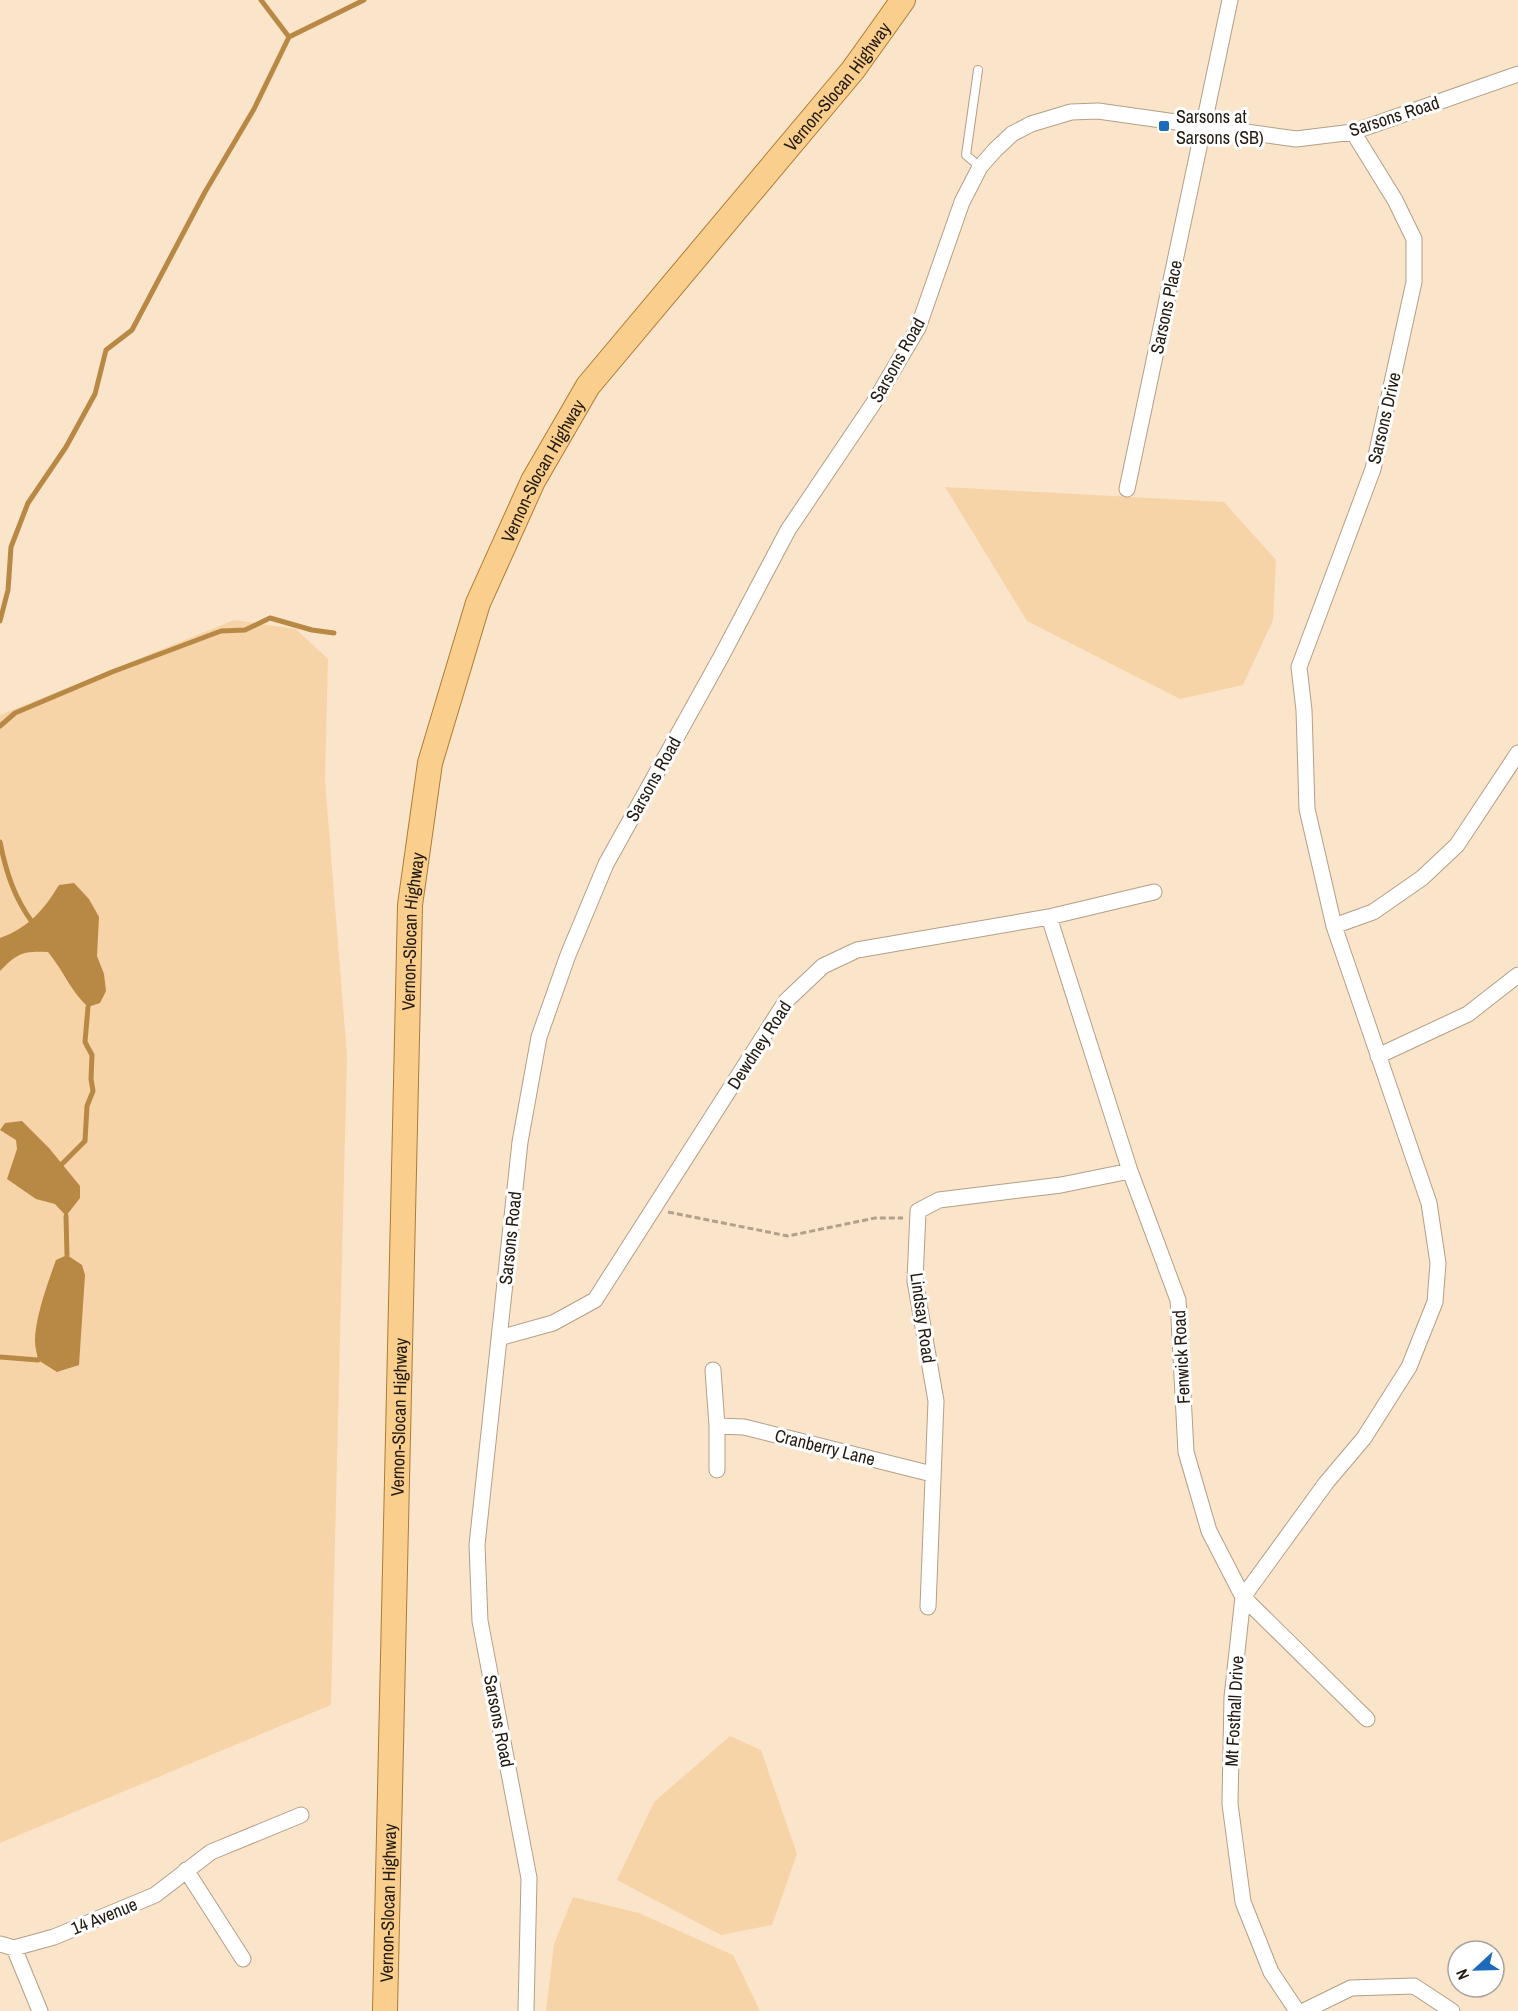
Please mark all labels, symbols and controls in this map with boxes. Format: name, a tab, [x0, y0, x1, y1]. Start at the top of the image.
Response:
street label: Vernon-Slocan Highway	[778, 16, 896, 156]
street label: Sarsons Road	[1346, 90, 1442, 142]
place label: Sarsons at Sarsons (SB)	[1176, 104, 1264, 150]
marker: Sarsons at Sarsons (SB)	[1157, 119, 1171, 133]
street label: Sarsons Place	[1144, 258, 1188, 356]
street label: Sarsons Road	[863, 313, 931, 407]
street label: Sarsons Drive	[1361, 370, 1407, 466]
street label: Vernon-Slocan Highway	[495, 394, 591, 546]
street label: Sarsons Road	[619, 732, 687, 826]
street label: Vernon-Slocan Highway	[395, 850, 430, 1011]
street label: Dewdney Road	[721, 996, 797, 1094]
street label: Sarsons Road	[493, 1190, 527, 1286]
street label: Lindsay Road	[904, 1271, 942, 1365]
street label: Fenwick Road	[1166, 1310, 1196, 1404]
street label: Vernon-Slocan Highway	[384, 1337, 413, 1497]
street label: Cranberry Lane	[772, 1422, 878, 1472]
street label: Mt Fosthall Drive	[1219, 1655, 1249, 1767]
street label: Sarsons Road	[478, 1673, 520, 1769]
street label: Vernon-Slocan Highway	[373, 1823, 402, 1983]
street label: 14 Avenue	[67, 1891, 141, 1941]
north arrow	[1446, 1939, 1506, 1999]
text: N	[1450, 1966, 1474, 1983]

